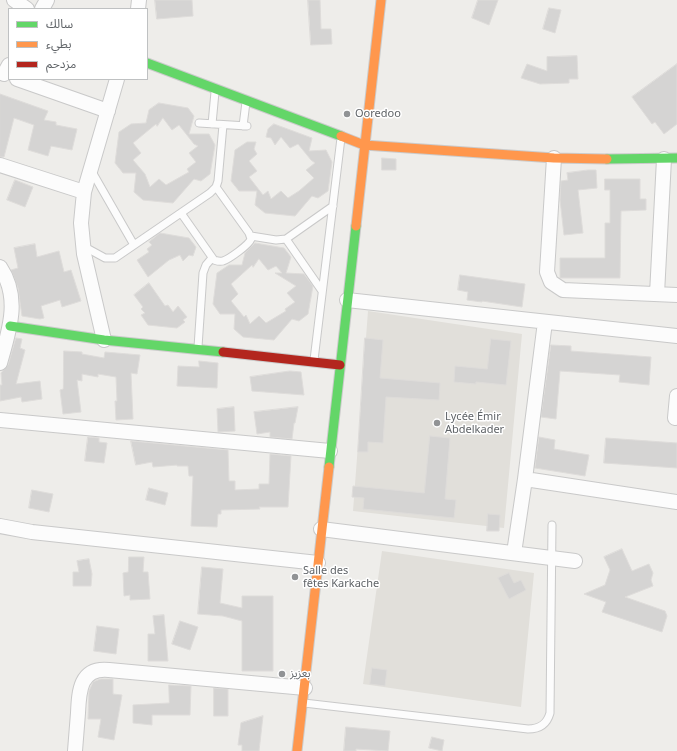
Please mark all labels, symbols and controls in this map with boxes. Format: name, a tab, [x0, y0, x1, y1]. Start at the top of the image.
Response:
legend	[8, 8, 148, 80]
text: سالك	[46, 15, 73, 32]
text: بطيء	[46, 35, 72, 52]
text: مزدحم	[46, 55, 76, 72]
place label: Ooredoo	[355, 107, 401, 121]
marker: Ooredoo	[342, 109, 352, 119]
place label: Lycée Émir Abdelkader	[445, 410, 504, 436]
marker: Lycée Émir Abdelkader	[432, 418, 442, 428]
place label: Salle des fêtes Karkache	[303, 564, 379, 590]
marker: Salle des fêtes Karkache	[290, 572, 300, 582]
place label: بعزيز	[290, 667, 310, 681]
marker: بعزيز	[277, 669, 287, 679]

